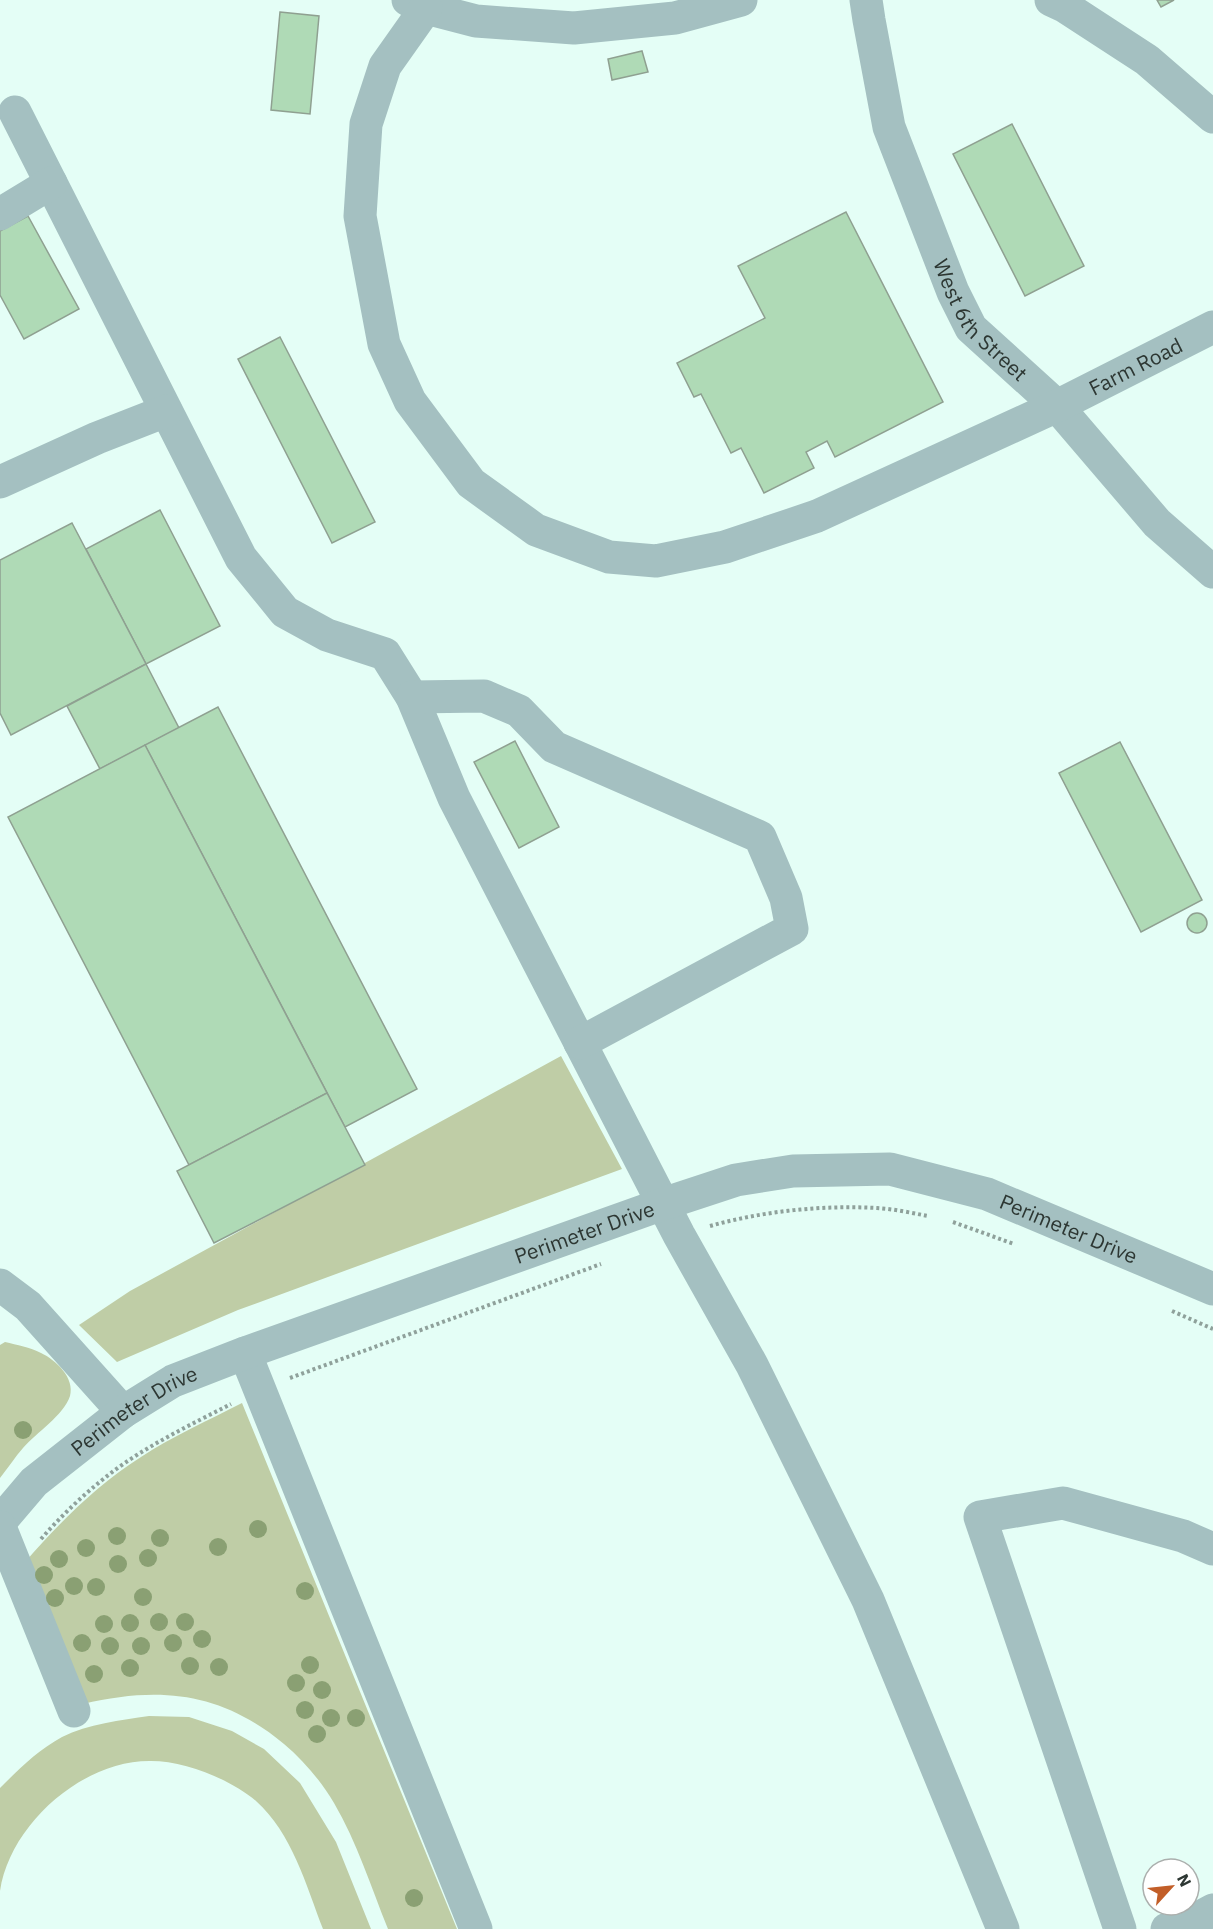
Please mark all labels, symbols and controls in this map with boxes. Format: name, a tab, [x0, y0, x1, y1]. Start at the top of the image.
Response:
street label: West 6th Street	[927, 255, 1034, 387]
street label: Farm Road	[1084, 331, 1187, 402]
street label: Perimeter Drive	[996, 1187, 1142, 1270]
street label: Perimeter Drive	[510, 1194, 658, 1270]
street label: Perimeter Drive	[65, 1359, 201, 1462]
north arrow	[1141, 1857, 1201, 1917]
text: N	[1173, 1870, 1196, 1890]

